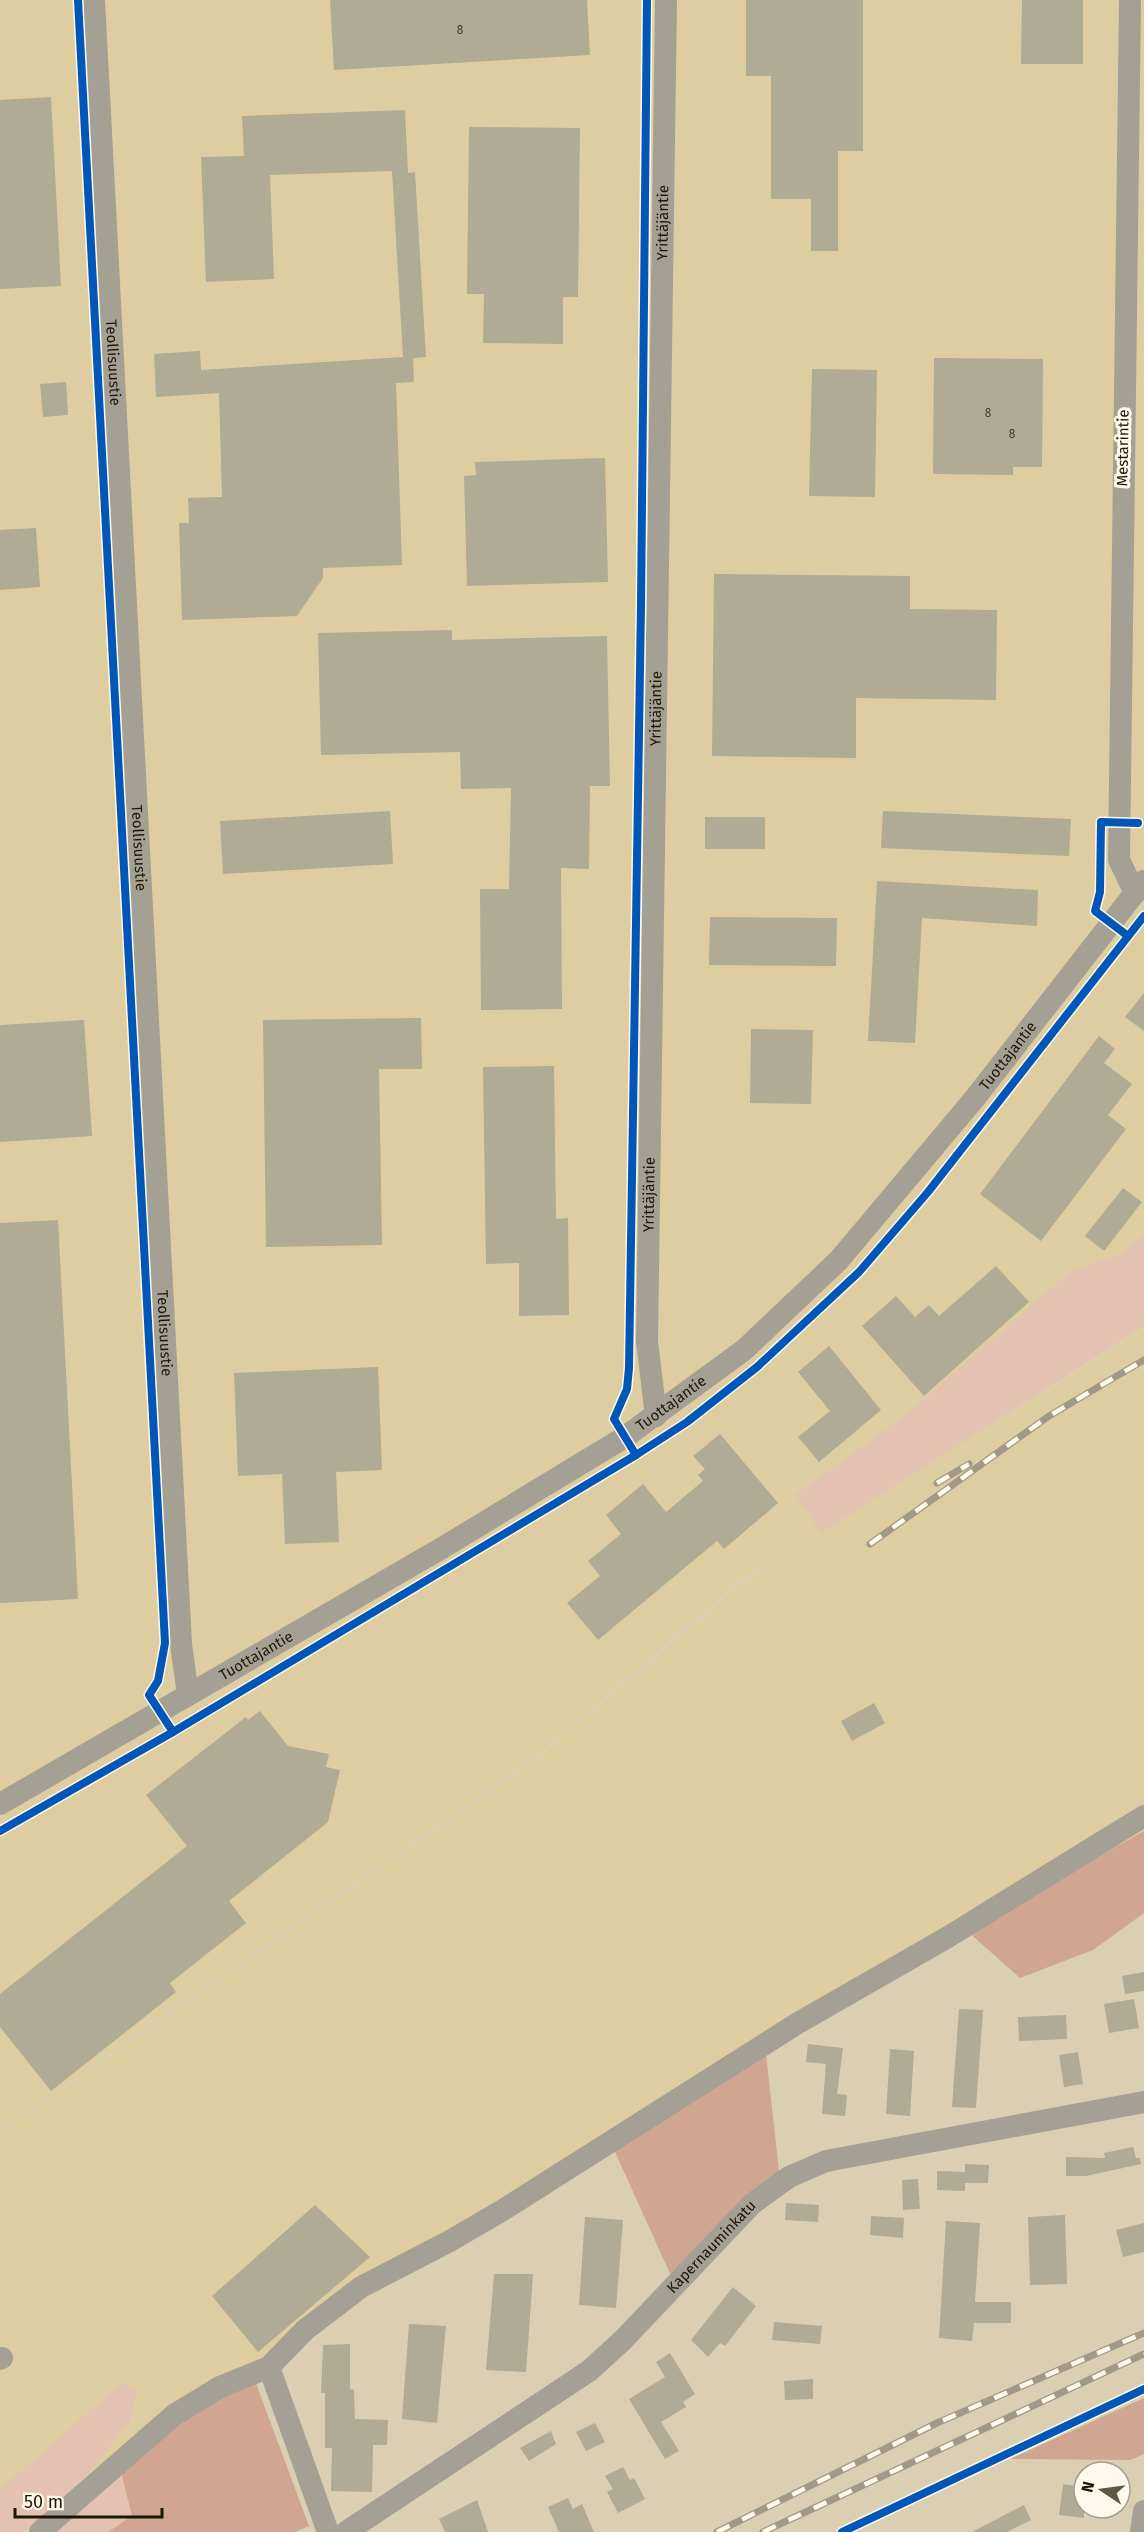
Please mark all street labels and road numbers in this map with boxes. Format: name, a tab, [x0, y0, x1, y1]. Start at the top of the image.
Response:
street label: Yrittäjäntie	[653, 185, 672, 260]
street label: Teollisuustie	[102, 319, 124, 406]
street label: Mestarintie	[1113, 409, 1133, 487]
street label: Yrittäjäntie	[646, 671, 665, 746]
street label: Teollisuustie	[128, 804, 150, 891]
street label: Tuottajantie	[975, 1018, 1040, 1094]
street label: Yrittäjäntie	[640, 1157, 659, 1232]
street label: Teollisuustie	[153, 1290, 176, 1377]
street label: Tuottajantie	[633, 1372, 710, 1435]
street label: Tuottajantie	[216, 1627, 296, 1684]
street label: Kapernauminkatu	[663, 2197, 760, 2297]

